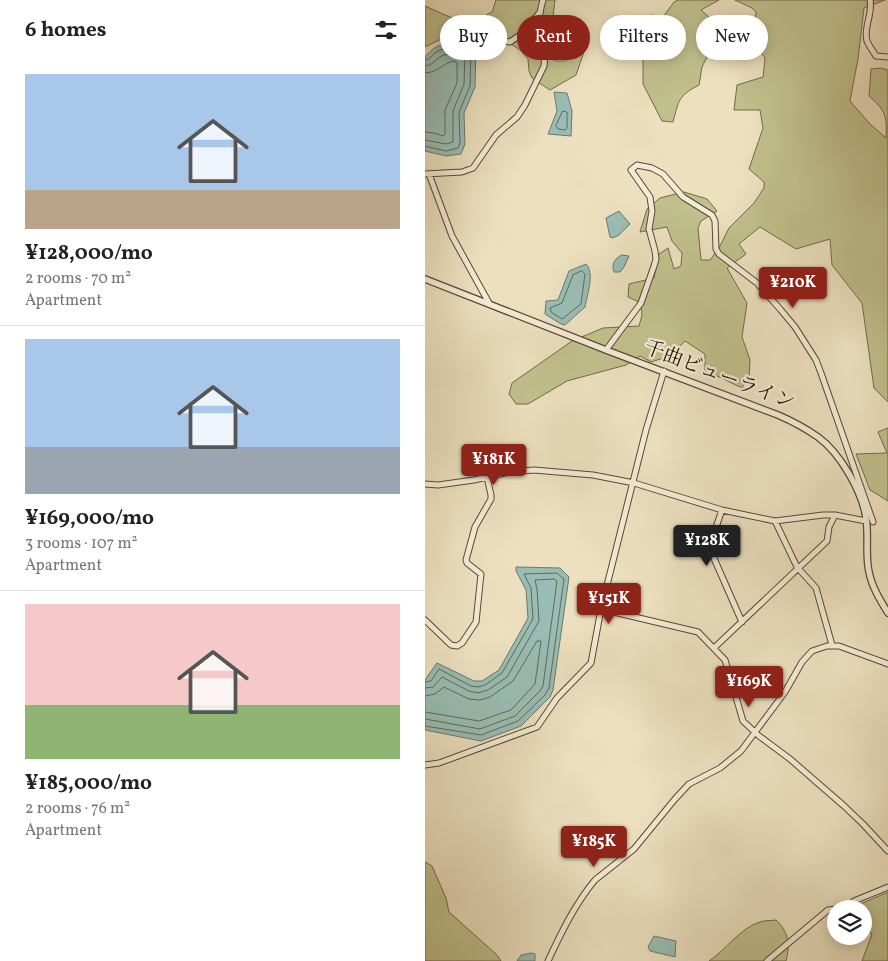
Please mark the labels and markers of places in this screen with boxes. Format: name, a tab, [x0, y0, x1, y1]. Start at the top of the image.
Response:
pin: ¥210K	[758, 266, 828, 309]
pin: ¥181K	[459, 444, 529, 486]
pin: ¥128K	[672, 524, 742, 567]
pin: ¥151K	[574, 582, 644, 625]
pin: ¥169K	[714, 666, 784, 708]
pin: ¥185K	[559, 826, 629, 868]

